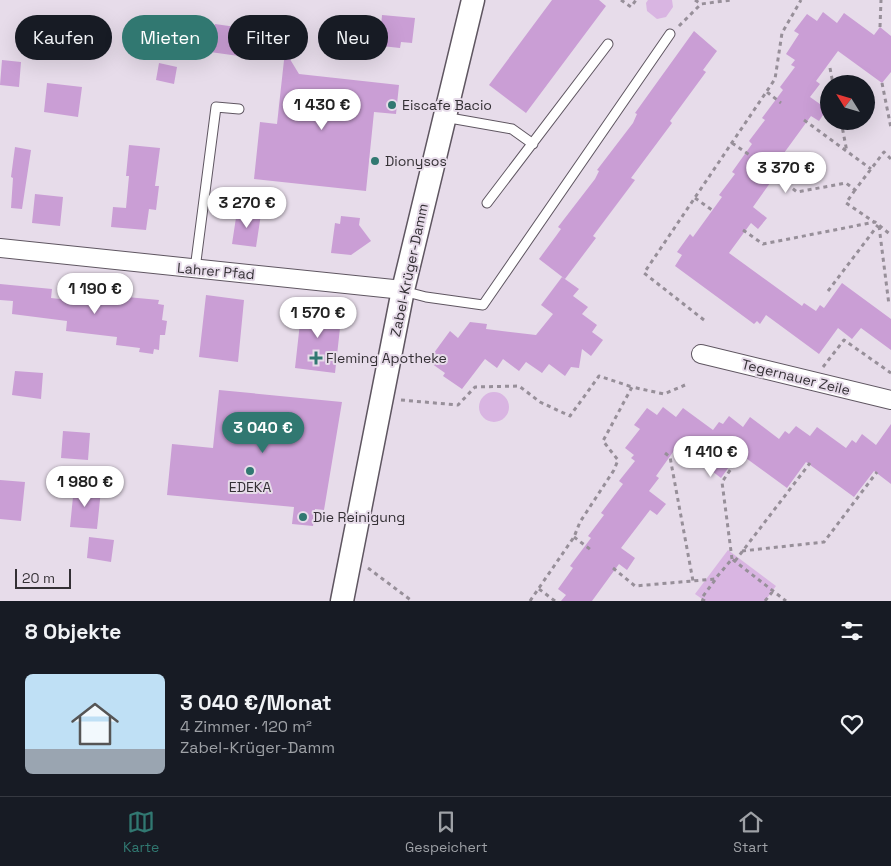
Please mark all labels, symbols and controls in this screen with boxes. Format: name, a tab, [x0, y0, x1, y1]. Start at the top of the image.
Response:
chip: Kaufen	[15, 15, 112, 60]
chip: Mieten	[122, 15, 218, 60]
chip: Filter	[228, 15, 308, 60]
chip: Neu	[318, 15, 388, 60]
north arrow	[820, 75, 875, 130]
map controls	[820, 75, 875, 130]
pin: 1 430 €	[276, 88, 368, 131]
text: 1 430 €	[294, 94, 350, 115]
place label: Eiscafe Bacio	[402, 96, 492, 114]
marker: Eiscafe Bacio	[386, 99, 398, 111]
place label: Dionysos	[385, 152, 447, 170]
pin: 3 370 €	[740, 152, 832, 194]
marker: Dionysos	[369, 155, 381, 167]
text: 3 370 €	[757, 157, 815, 178]
pin: 3 270 €	[201, 186, 293, 229]
text: 3 270 €	[218, 192, 276, 213]
street label: Zabel-Krüger-Damm	[386, 202, 432, 338]
street label: Lahrer Pfad	[176, 259, 256, 283]
pin: 1 190 €	[49, 272, 141, 315]
text: 1 190 €	[68, 278, 122, 299]
pin: 1 570 €	[272, 296, 364, 339]
text: 1 570 €	[291, 302, 345, 323]
place label: Fleming Apotheke	[326, 349, 447, 367]
marker: Fleming Apotheke	[310, 352, 322, 364]
street label: Tegernauer Zeile	[740, 355, 852, 399]
pin: 3 040 €	[217, 412, 309, 454]
text: 3 040 €	[233, 417, 293, 438]
pin: 1 410 €	[665, 436, 757, 478]
text: 1 410 €	[684, 441, 738, 462]
marker: EDEKA	[244, 465, 256, 477]
pin: 1 980 €	[39, 466, 131, 508]
text: 1 980 €	[57, 471, 113, 492]
place label: EDEKA	[229, 478, 271, 496]
place label: Die Reinigung	[313, 508, 405, 526]
marker: Die Reinigung	[297, 511, 309, 523]
scale bar	[15, 566, 71, 589]
text: 20 m	[22, 569, 55, 587]
icon: filters	[838, 617, 866, 645]
text: 8 Objekte	[25, 618, 121, 645]
text: 3 040 €/Monat	[180, 689, 332, 716]
icon: home	[65, 694, 125, 754]
icon: heart	[838, 710, 866, 738]
text: 4 Zimmer · 120 m²	[180, 716, 312, 737]
text: Zabel-Krüger-Damm	[180, 737, 335, 758]
tab: Karte	[123, 808, 159, 856]
tab: Gespeichert	[405, 808, 488, 856]
tab: Start	[733, 808, 768, 856]

